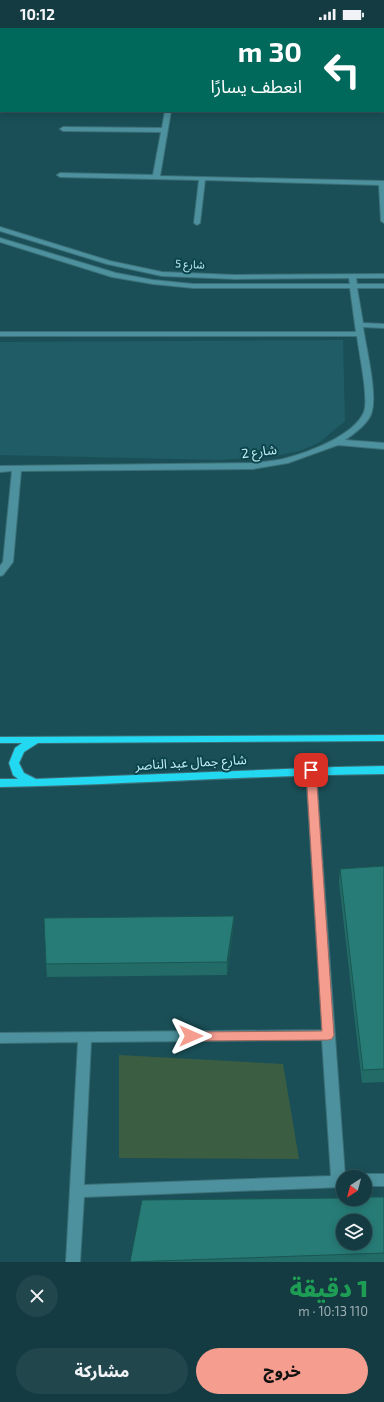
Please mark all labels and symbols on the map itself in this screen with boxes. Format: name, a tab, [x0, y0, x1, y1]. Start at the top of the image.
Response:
street label: شارع 5	[175, 256, 206, 273]
street label: شارع 2	[240, 441, 278, 464]
street label: شارع جمال عبد الناصر	[134, 751, 247, 776]
pin	[294, 753, 328, 787]
position arrow	[170, 1015, 212, 1057]
north arrow	[336, 1170, 372, 1206]

